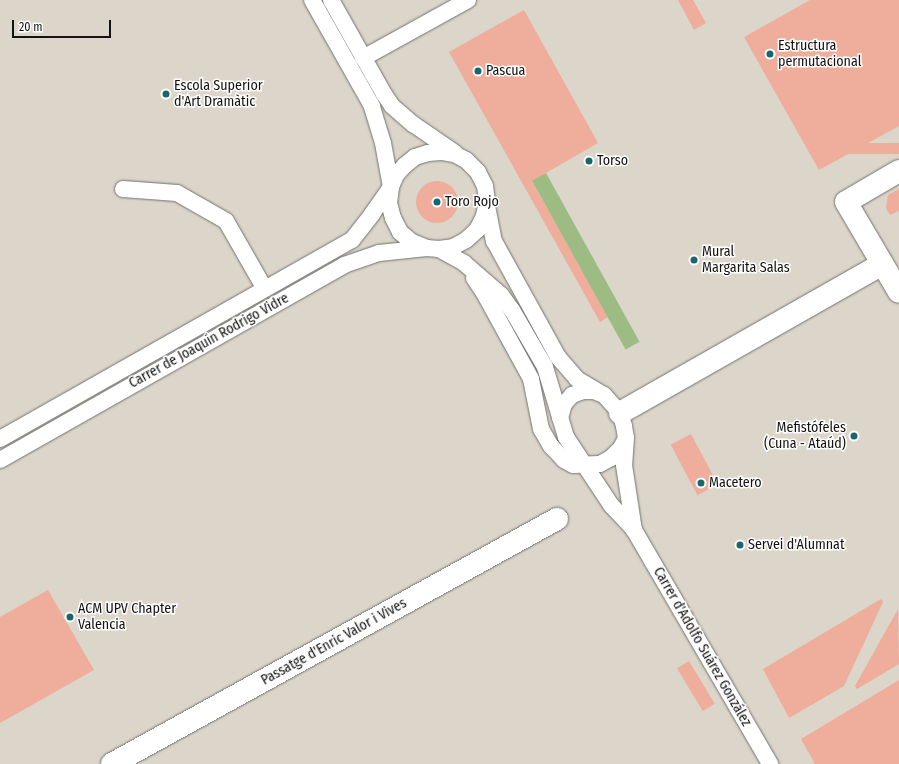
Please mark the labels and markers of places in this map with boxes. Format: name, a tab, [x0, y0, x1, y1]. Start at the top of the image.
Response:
place label: Estructura permutacional	[778, 38, 861, 70]
marker: Estructura permutacional	[765, 49, 775, 59]
place label: Pascua	[486, 63, 525, 79]
marker: Pascua	[473, 66, 483, 76]
place label: Escola Superior d'Art Dramàtic	[174, 78, 263, 110]
marker: Escola Superior d'Art Dramàtic	[161, 89, 171, 99]
place label: Torso	[597, 153, 628, 169]
marker: Torso	[584, 156, 594, 166]
place label: Toro Rojo	[445, 194, 499, 210]
marker: Toro Rojo	[432, 197, 442, 207]
place label: Mural Margarita Salas	[702, 244, 790, 276]
marker: Mural Margarita Salas	[689, 255, 699, 265]
place label: Mefistófeles (Cuna - Ataúd)	[764, 420, 846, 452]
marker: Mefistófeles (Cuna - Ataúd)	[849, 431, 859, 441]
place label: Macetero	[709, 475, 762, 491]
marker: Macetero	[696, 478, 706, 488]
place label: Servei d'Alumnat	[748, 537, 845, 553]
marker: Servei d'Alumnat	[735, 540, 745, 550]
place label: ACM UPV Chapter Valencia	[78, 601, 176, 634]
marker: ACM UPV Chapter Valencia	[65, 612, 75, 622]

